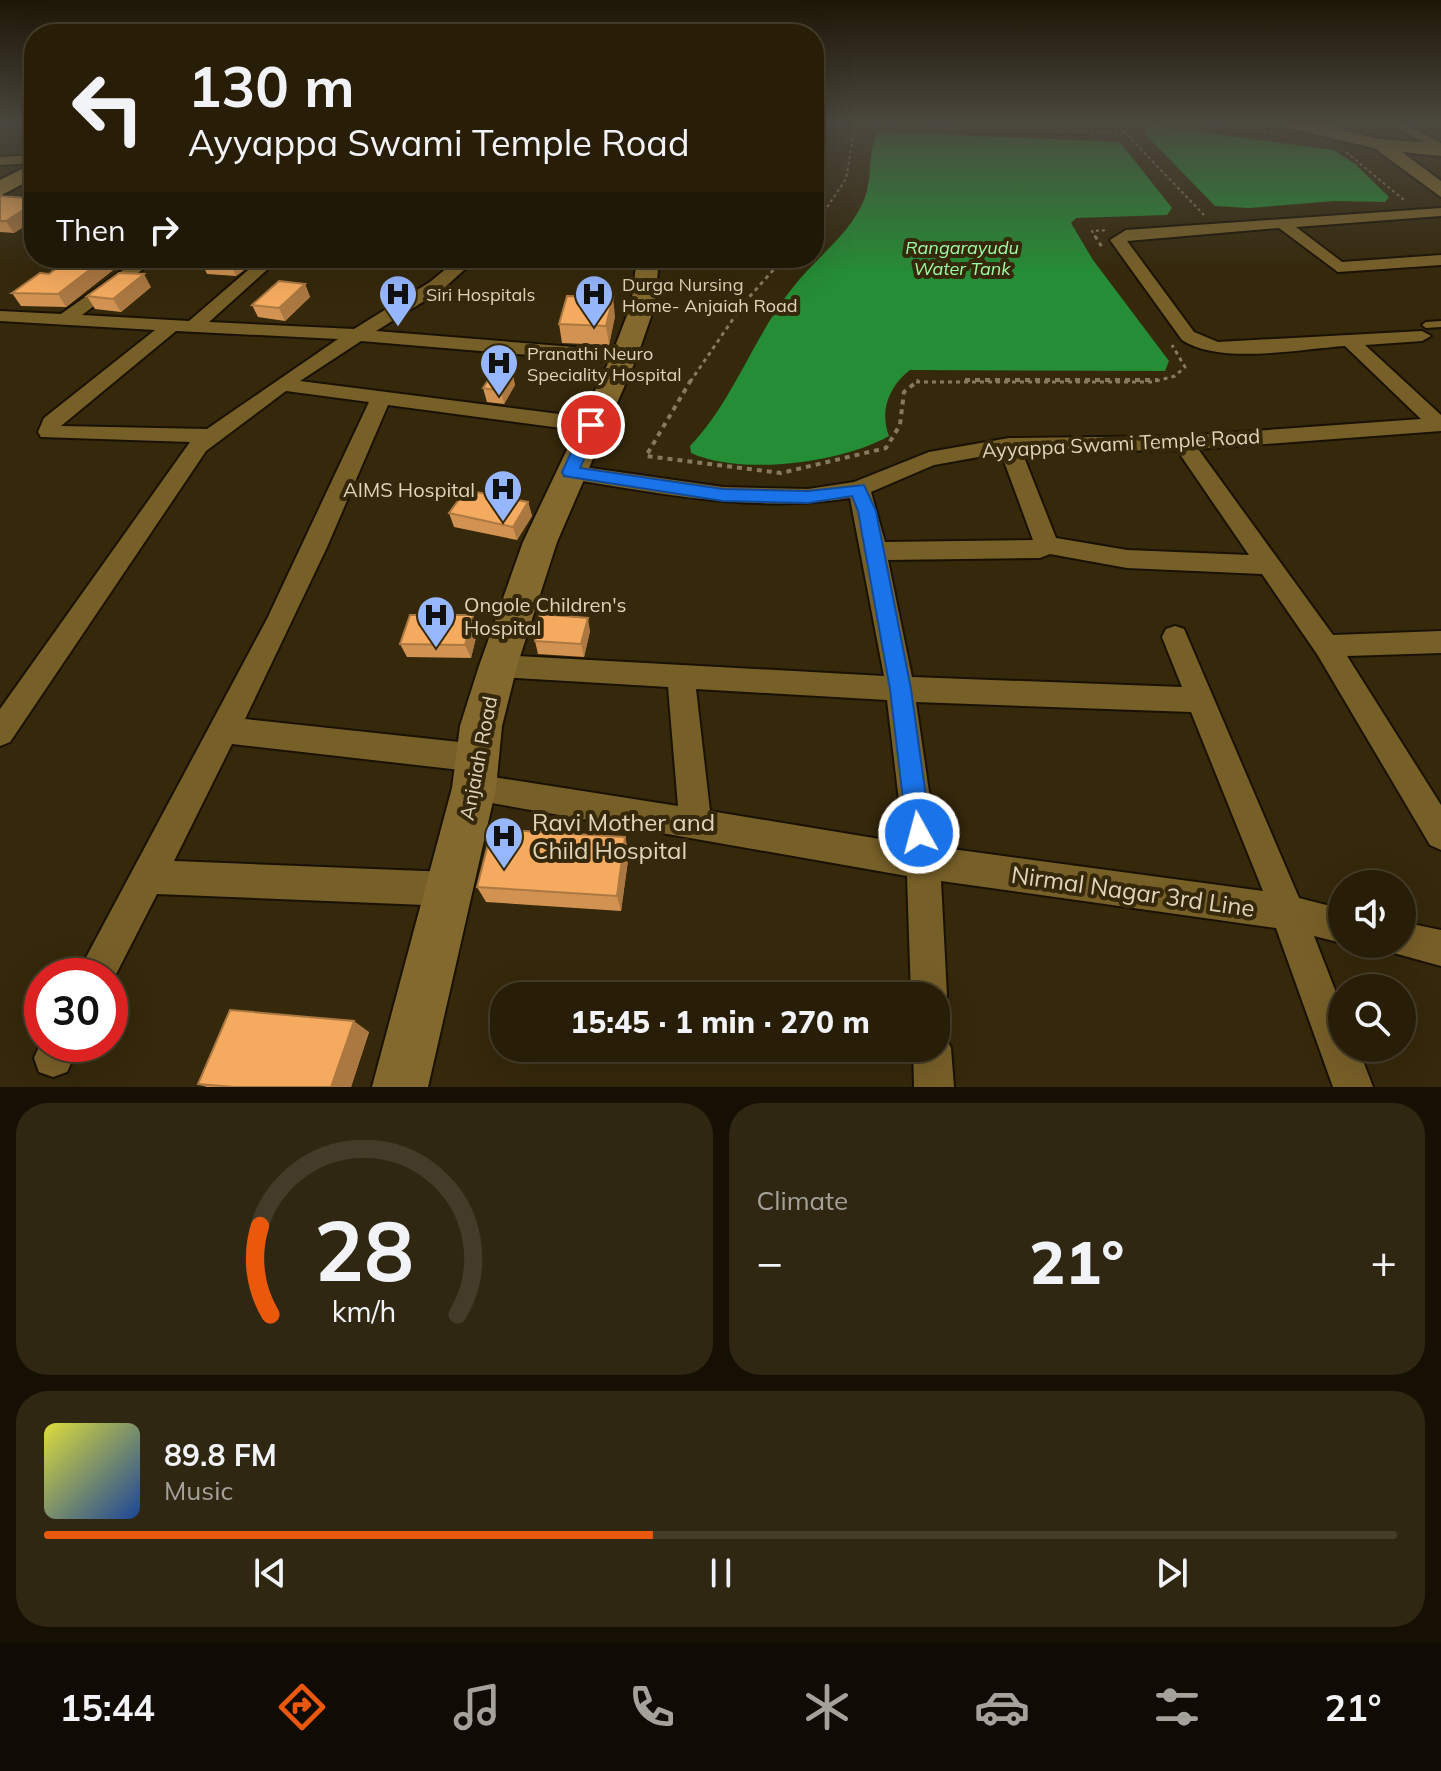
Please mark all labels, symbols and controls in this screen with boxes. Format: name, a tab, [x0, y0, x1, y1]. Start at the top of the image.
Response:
text: 130 m	[188, 51, 355, 121]
icon: left	[56, 56, 160, 160]
text: Ayyappa Swami Temple Road	[188, 120, 689, 165]
icon: right	[142, 208, 186, 252]
text: Then	[56, 211, 126, 249]
water label: Rangarayudu Water Tank	[905, 236, 1019, 280]
hospital icon: Siri Hospitals	[377, 273, 419, 328]
hospital icon: Durga Nursing Home- Anjaiah Road	[573, 273, 615, 328]
place label: Durga Nursing Home- Anjaiah Road	[622, 273, 798, 317]
place label: Siri Hospitals	[426, 283, 535, 306]
hospital icon: Pranathi Neuro Speciality Hospital	[478, 342, 520, 397]
place label: Pranathi Neuro Speciality Hospital	[527, 342, 682, 386]
pin	[557, 391, 625, 459]
icon: arrive	[569, 403, 613, 447]
street label: Ayyappa Swami Temple Road	[981, 423, 1261, 463]
hospital icon: AIMS Hospital	[482, 468, 524, 523]
place label: AIMS Hospital	[343, 477, 475, 502]
place label: Ongole Children's Hospital	[464, 592, 627, 640]
hospital icon: Ongole Children's Hospital	[415, 594, 457, 649]
street label: Anjaiah Road	[454, 694, 502, 822]
position arrow	[877, 791, 961, 875]
place label: Ravi Mother and Child Hospital	[532, 807, 715, 865]
hospital icon: Ravi Mother and Child Hospital	[483, 815, 525, 870]
street label: Nirmal Nagar 3rd Line	[1009, 859, 1257, 923]
map controls	[1328, 870, 1416, 1062]
button: sound	[1328, 870, 1416, 958]
speed limit sign: 30	[24, 958, 128, 1062]
button: search	[1328, 974, 1416, 1062]
text: 15:45 · 1 min · 270 m	[570, 1003, 870, 1041]
text: Climate	[757, 1184, 848, 1217]
text: 28	[314, 1197, 414, 1302]
text: 21°	[1029, 1224, 1124, 1299]
text: −	[757, 1234, 783, 1289]
text: +	[1371, 1234, 1397, 1289]
text: km/h	[332, 1293, 397, 1329]
text: 89.8 FM	[164, 1436, 277, 1474]
text: Music	[164, 1474, 233, 1507]
icon: previous	[248, 1551, 292, 1595]
icon: pause	[699, 1551, 743, 1595]
icon: next	[1150, 1551, 1194, 1595]
icon: directions	[274, 1679, 330, 1735]
icon: music	[449, 1679, 505, 1735]
icon: phone	[624, 1679, 680, 1735]
icon: climate	[799, 1679, 855, 1735]
icon: car	[974, 1679, 1030, 1735]
icon: filters	[1149, 1679, 1205, 1735]
text: 15:44	[60, 1685, 155, 1730]
text: 21°	[1325, 1685, 1381, 1730]

